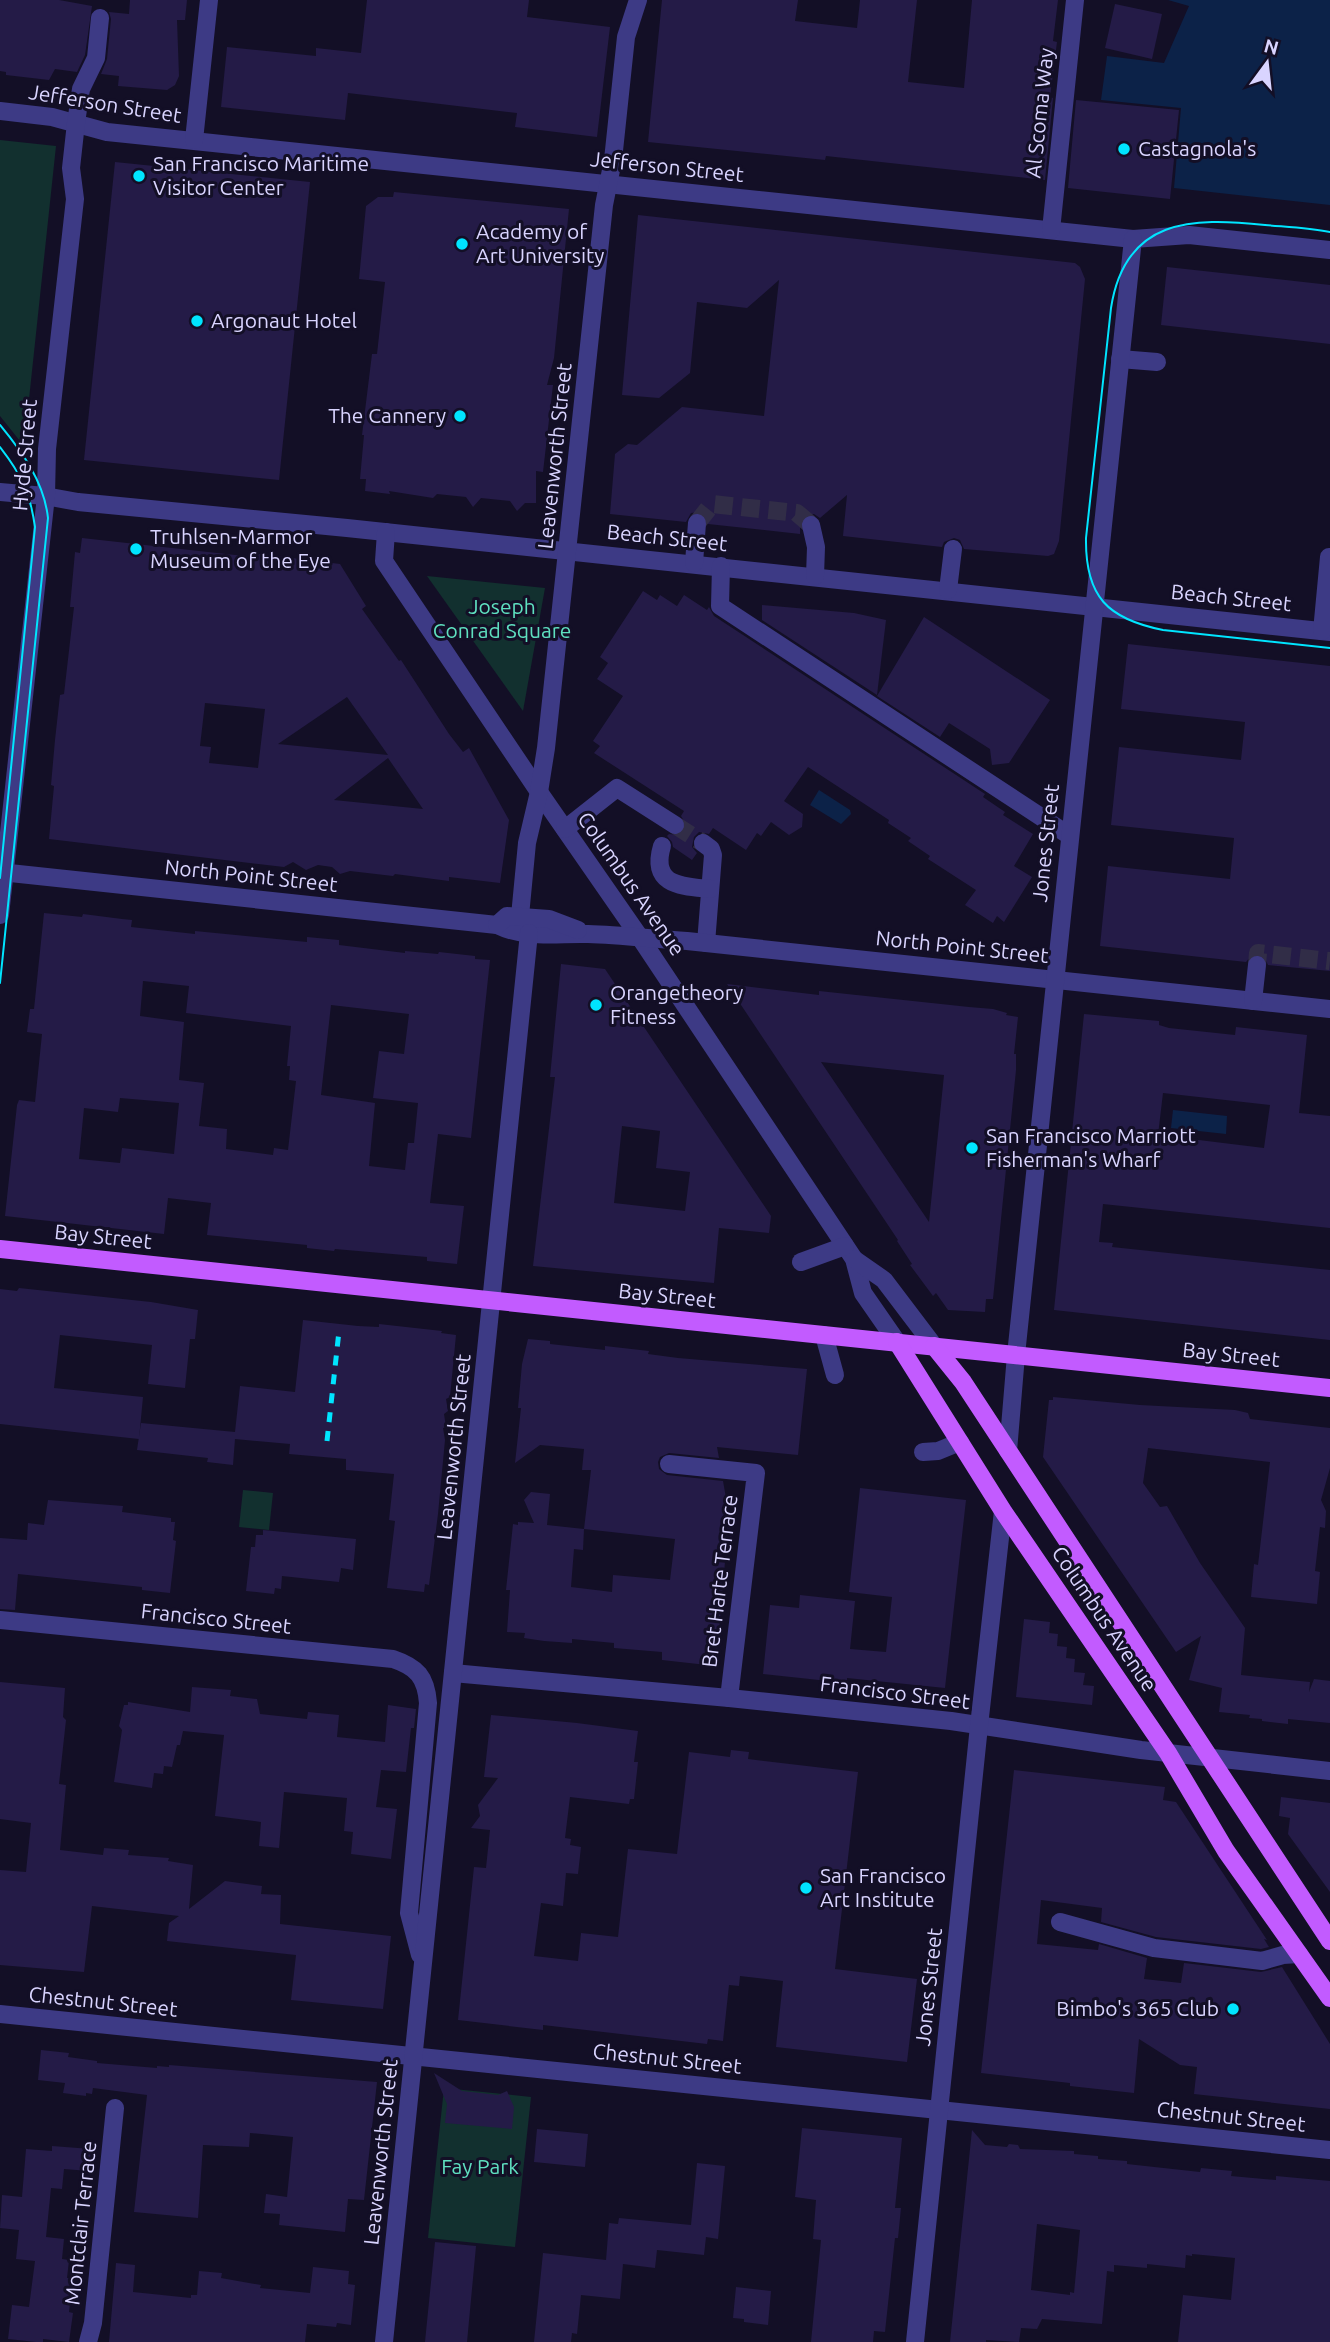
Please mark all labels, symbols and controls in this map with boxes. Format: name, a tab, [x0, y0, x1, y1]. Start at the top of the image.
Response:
north arrow	[1232, 28, 1302, 98]
text: N	[1262, 34, 1281, 59]
street label: Al Scoma Way	[1020, 47, 1058, 179]
street label: Jefferson Street	[27, 79, 183, 127]
place label: Castagnola's	[1138, 136, 1256, 160]
marker: Castagnola's	[1116, 141, 1132, 157]
street label: Jefferson Street	[589, 146, 745, 186]
place label: San Francisco Maritime Visitor Center	[153, 151, 369, 199]
marker: San Francisco Maritime Visitor Center	[131, 168, 147, 184]
place label: Academy of Art University	[476, 219, 604, 267]
marker: Academy of Art University	[454, 236, 470, 252]
place label: Argonaut Hotel	[211, 308, 357, 332]
marker: Argonaut Hotel	[189, 313, 205, 329]
street label: Leavenworth Street	[532, 362, 576, 550]
street label: Hyde Street	[7, 398, 41, 512]
place label: The Cannery	[328, 403, 446, 427]
marker: The Cannery	[452, 408, 468, 424]
street label: Beach Street	[606, 519, 728, 555]
place label: Truhlsen-Marmor Museum of the Eye	[150, 524, 331, 572]
marker: Truhlsen-Marmor Museum of the Eye	[128, 541, 144, 557]
street label: Beach Street	[1170, 579, 1292, 615]
park label: Joseph Conrad Square	[433, 594, 571, 642]
street label: Jones Street	[1027, 783, 1063, 903]
street label: Columbus Avenue	[573, 807, 690, 960]
street label: North Point Street	[163, 854, 339, 896]
street label: North Point Street	[874, 925, 1050, 967]
place label: Orangetheory Fitness	[610, 980, 743, 1028]
marker: Orangetheory Fitness	[588, 997, 604, 1013]
place label: San Francisco Marriott Fisherman's Wharf	[986, 1123, 1196, 1171]
marker: San Francisco Marriott Fisherman's Wharf	[964, 1140, 980, 1156]
street label: Bay Street	[53, 1219, 153, 1253]
street label: Bay Street	[617, 1278, 717, 1312]
street label: Bay Street	[1181, 1337, 1281, 1371]
street label: Leavenworth Street	[431, 1353, 475, 1541]
street label: Bret Harte Terrace	[696, 1493, 742, 1669]
street label: Columbus Avenue	[1047, 1541, 1162, 1695]
street label: Francisco Street	[140, 1598, 292, 1638]
street label: Francisco Street	[819, 1671, 971, 1713]
place label: San Francisco Art Institute	[820, 1863, 946, 1911]
marker: San Francisco Art Institute	[798, 1880, 814, 1896]
street label: Jones Street	[910, 1927, 946, 2047]
street label: Chestnut Street	[28, 1981, 179, 2021]
place label: Bimbo's 365 Club	[1056, 1996, 1219, 2020]
marker: Bimbo's 365 Club	[1225, 2001, 1241, 2017]
street label: Chestnut Street	[592, 2038, 743, 2078]
street label: Leavenworth Street	[358, 2058, 402, 2246]
street label: Chestnut Street	[1156, 2096, 1307, 2136]
street label: Montclair Terrace	[59, 2140, 101, 2306]
park label: Fay Park	[441, 2154, 519, 2178]

